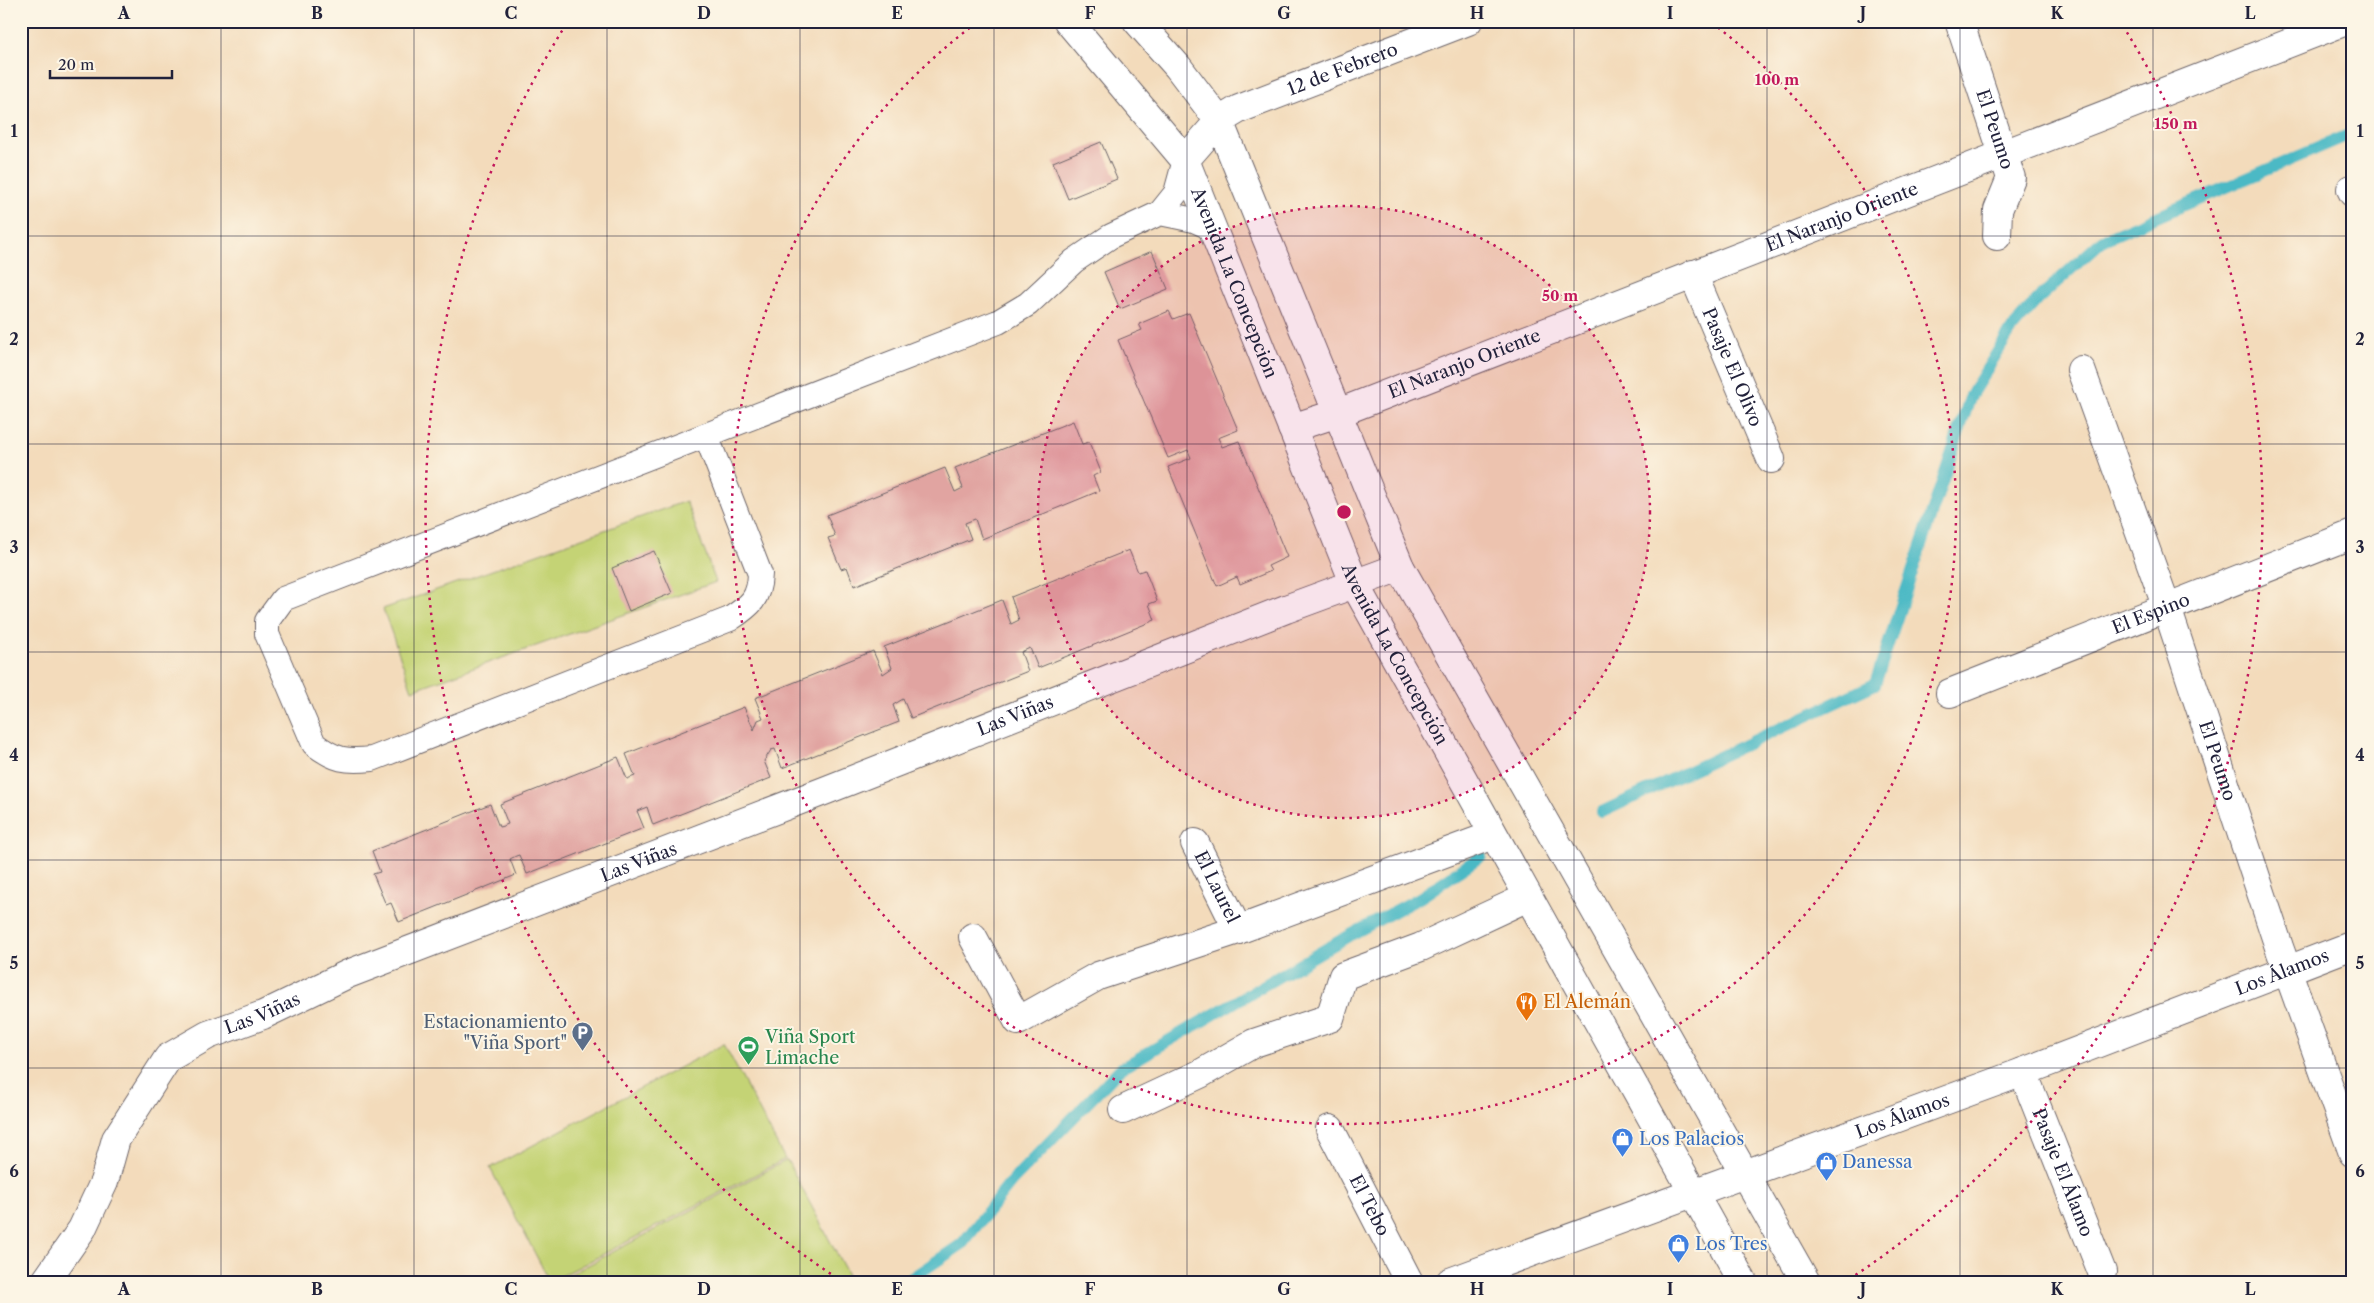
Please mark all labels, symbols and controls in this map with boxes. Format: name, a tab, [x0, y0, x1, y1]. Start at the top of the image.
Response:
text: A	[117, 3, 131, 23]
text: B	[311, 3, 323, 23]
text: C	[505, 3, 517, 23]
text: D	[697, 3, 711, 23]
text: E	[891, 3, 903, 23]
text: F	[1085, 3, 1096, 23]
text: G	[1277, 3, 1291, 23]
text: H	[1470, 3, 1484, 23]
text: I	[1667, 3, 1674, 23]
text: J	[1857, 3, 1866, 23]
text: K	[2051, 3, 2065, 23]
text: L	[2244, 3, 2256, 23]
street label: 12 de Febrero	[1284, 38, 1401, 100]
scale bar	[50, 48, 172, 80]
text: 20 m	[58, 55, 94, 74]
text: 100 m	[1755, 70, 1799, 89]
street label: El Peumo	[1971, 86, 2018, 172]
text: 150 m	[2154, 114, 2198, 133]
text: 1	[10, 121, 18, 141]
text: 1	[2356, 121, 2364, 141]
street label: El Naranjo Oriente	[1763, 178, 1921, 257]
street label: Avenida La Concepción	[1186, 183, 1282, 381]
text: 50 m	[1542, 286, 1578, 305]
street label: Pasaje El Olivo	[1697, 304, 1767, 430]
street label: El Naranjo Oriente	[1385, 324, 1544, 403]
text: 2	[9, 329, 19, 349]
text: 2	[2355, 329, 2365, 349]
centre of rings	[1335, 503, 1353, 521]
text: 3	[9, 537, 19, 557]
text: 3	[2355, 537, 2365, 557]
street label: Avenida La Concepción	[1336, 559, 1453, 749]
street label: El Espino	[2109, 588, 2193, 639]
street label: Las Viñas	[974, 691, 1057, 741]
street label: El Peumo	[2194, 718, 2241, 804]
text: 4	[9, 745, 19, 765]
text: 4	[2355, 745, 2365, 765]
street label: Las Viñas	[597, 838, 680, 887]
street label: El Laurel	[1190, 847, 1244, 927]
street label: Los Álamos	[2232, 944, 2332, 1000]
text: 5	[10, 953, 19, 973]
text: 5	[2356, 953, 2365, 973]
street label: Las Viñas	[221, 988, 304, 1039]
restaurant icon: El Alemán	[1515, 990, 1539, 1021]
place label: El Alemán	[1543, 991, 1631, 1013]
place label: Estacionamiento "Viña Sport"	[423, 1011, 567, 1054]
parking icon: Estacionamiento "Viña Sport"	[571, 1020, 595, 1051]
place label: Viña Sport Limache	[764, 1026, 856, 1069]
sports icon: Viña Sport Limache	[737, 1035, 761, 1066]
street label: Los Álamos	[1852, 1089, 1953, 1143]
street label: Pasaje El Álamo	[2027, 1105, 2098, 1240]
shop icon: Los Palacios	[1611, 1127, 1635, 1158]
place label: Los Palacios	[1639, 1128, 1744, 1150]
shop icon: Danessa	[1814, 1150, 1838, 1181]
place label: Danessa	[1842, 1151, 1913, 1173]
text: 6	[9, 1161, 19, 1181]
text: 6	[2355, 1161, 2365, 1181]
street label: El Tebo	[1345, 1171, 1394, 1240]
shop icon: Los Tres	[1667, 1232, 1691, 1263]
place label: Los Tres	[1695, 1233, 1768, 1255]
text: A	[117, 1279, 131, 1299]
text: B	[311, 1279, 323, 1299]
text: C	[505, 1279, 517, 1299]
text: D	[697, 1279, 711, 1299]
text: E	[891, 1279, 903, 1299]
text: F	[1085, 1279, 1096, 1299]
text: G	[1277, 1279, 1291, 1299]
text: H	[1470, 1279, 1484, 1299]
text: I	[1667, 1279, 1674, 1299]
text: J	[1857, 1279, 1866, 1299]
text: K	[2051, 1279, 2065, 1299]
text: L	[2244, 1279, 2256, 1299]

